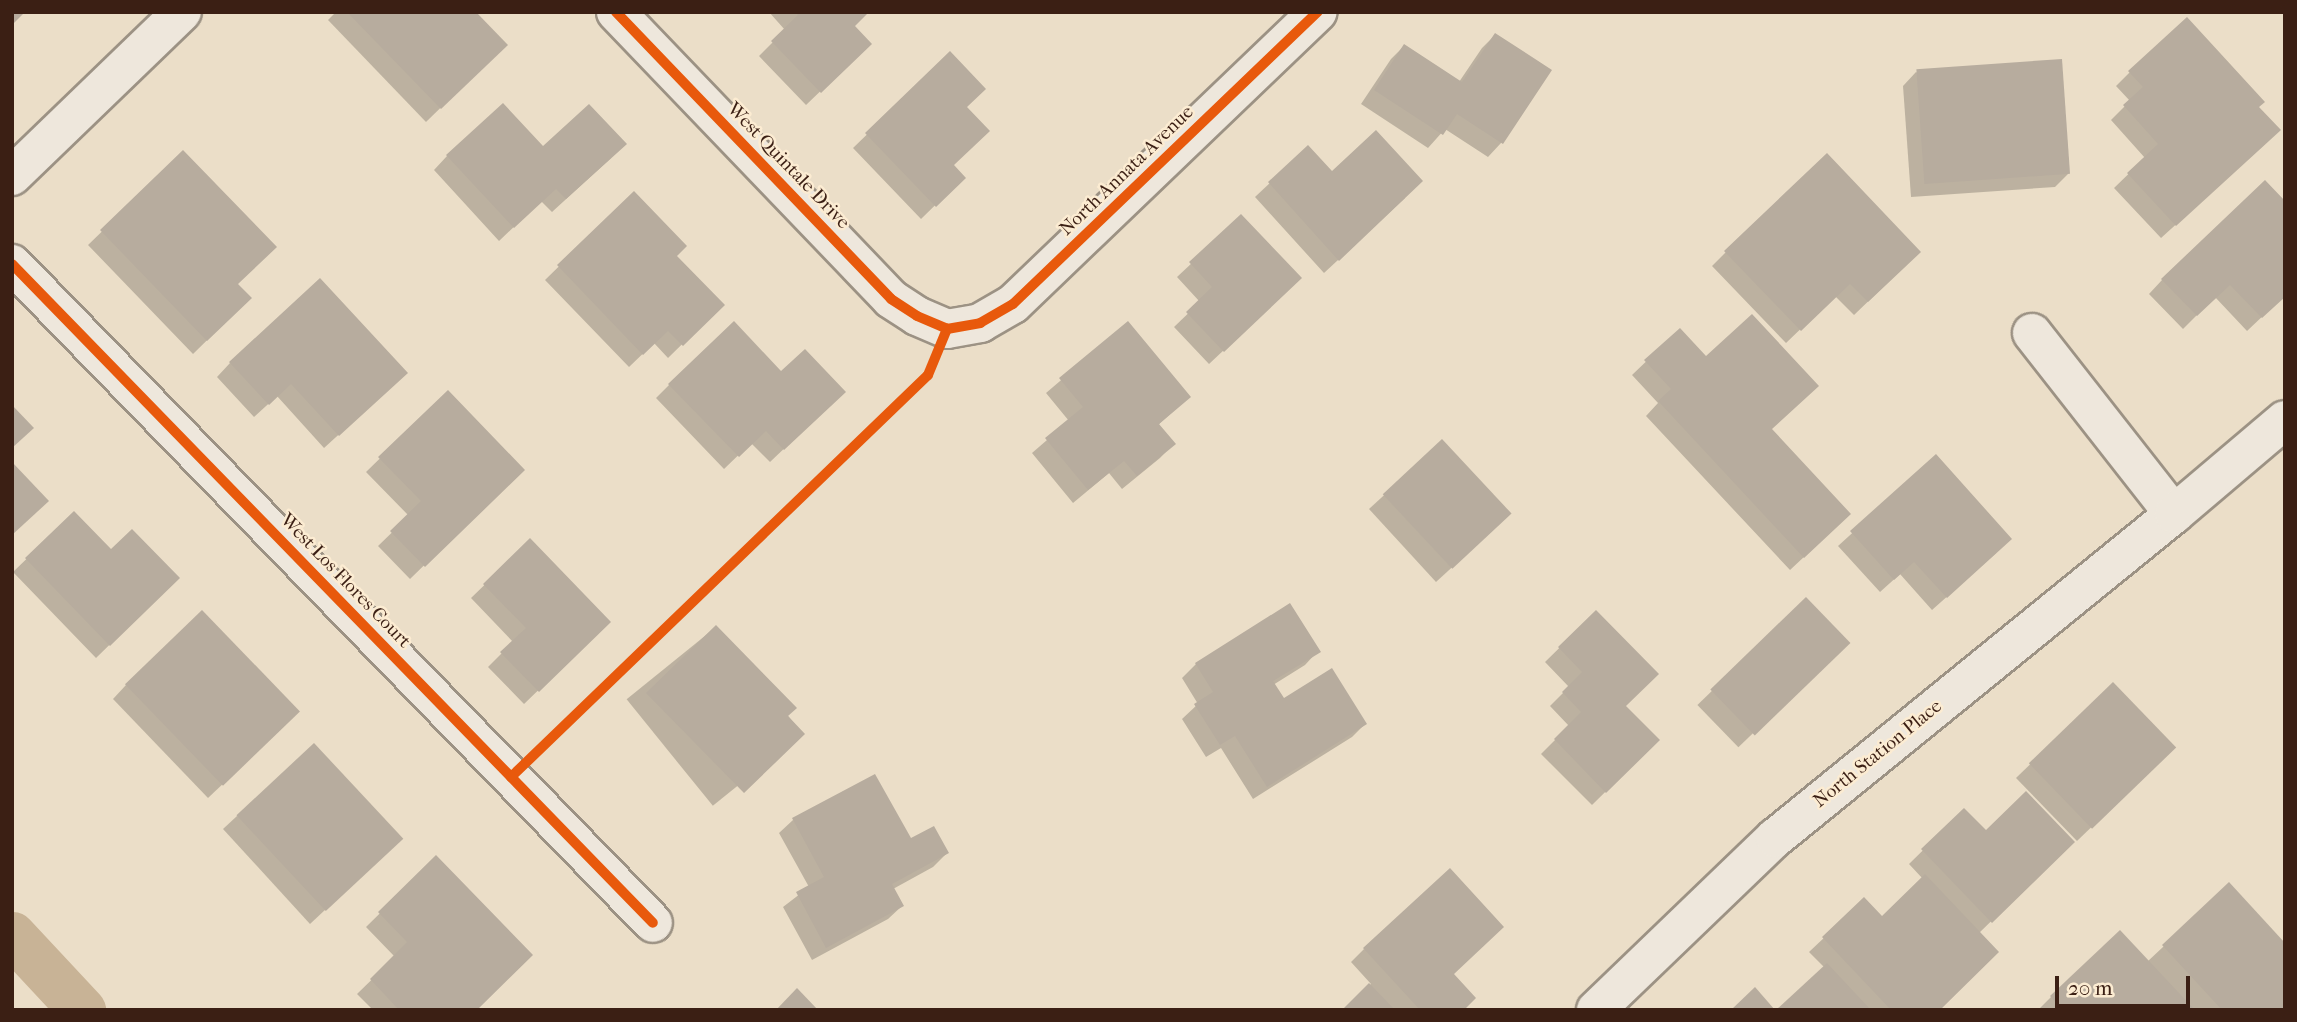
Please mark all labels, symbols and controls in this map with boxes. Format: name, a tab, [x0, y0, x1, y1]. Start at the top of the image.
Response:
street label: West Quintale Drive	[722, 98, 854, 234]
street label: North Annata Avenue	[1055, 101, 1199, 241]
street label: West Los Flores Court	[275, 509, 415, 653]
street label: North Station Place	[1809, 695, 1947, 813]
scale bar	[2059, 962, 2194, 1006]
text: 20 m	[2068, 976, 2112, 1000]

